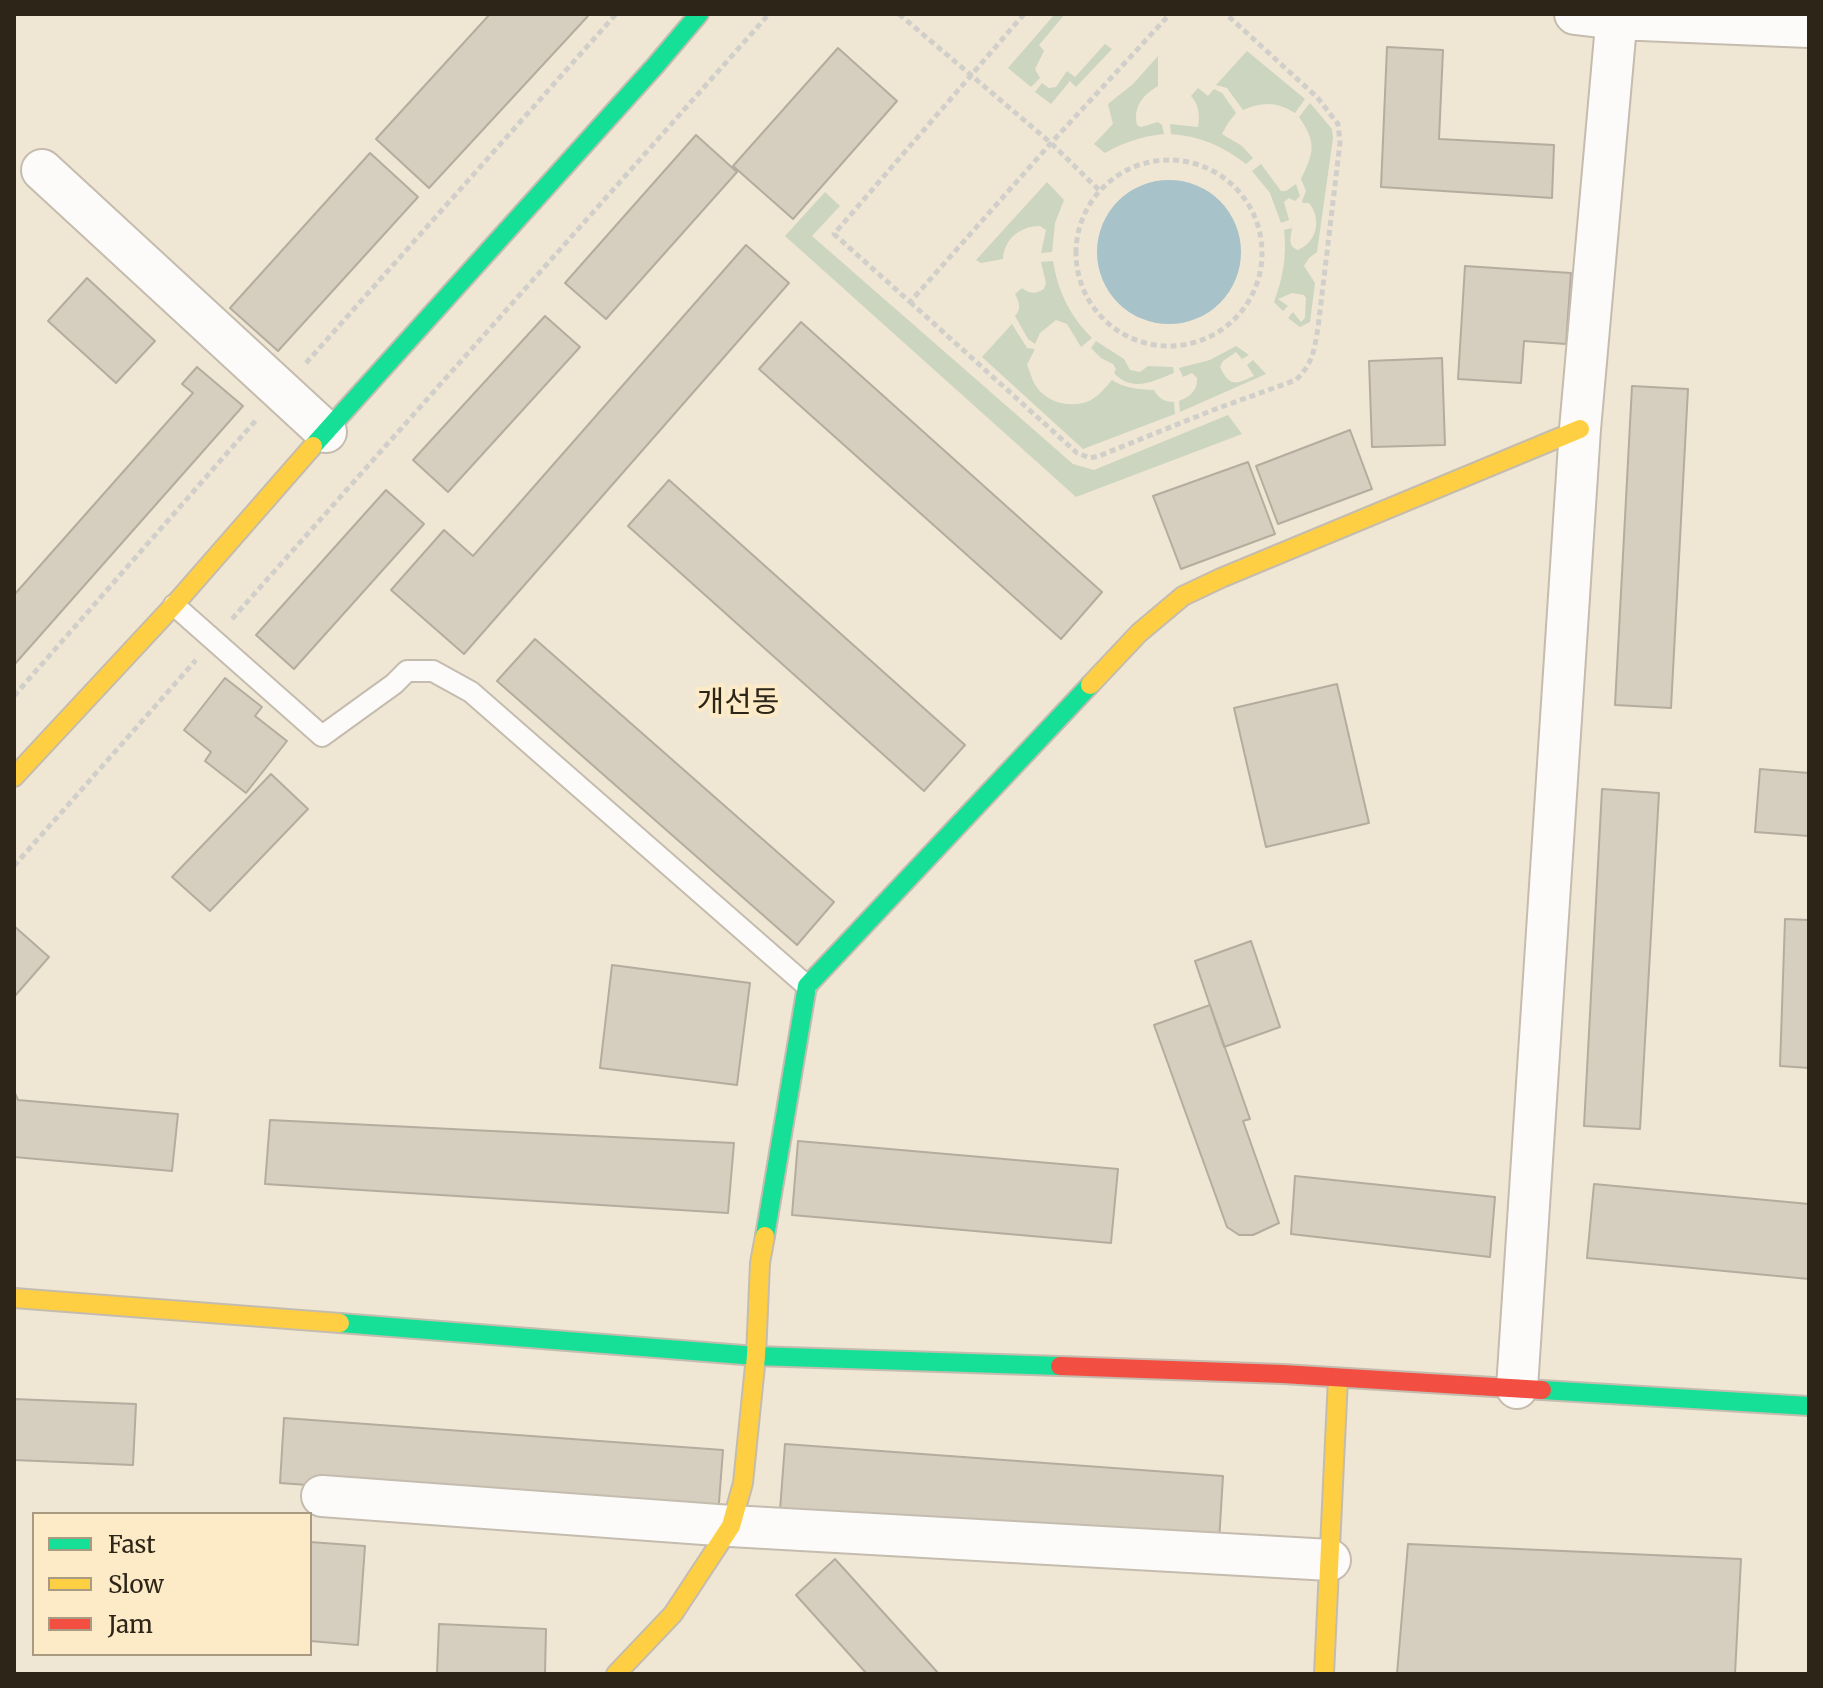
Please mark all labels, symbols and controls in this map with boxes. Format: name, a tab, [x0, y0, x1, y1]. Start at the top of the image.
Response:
district label: 개선동	[697, 686, 779, 722]
legend	[32, 1512, 312, 1656]
text: Fast	[108, 1529, 156, 1560]
text: Slow	[108, 1569, 164, 1600]
text: Jam	[108, 1609, 153, 1640]

